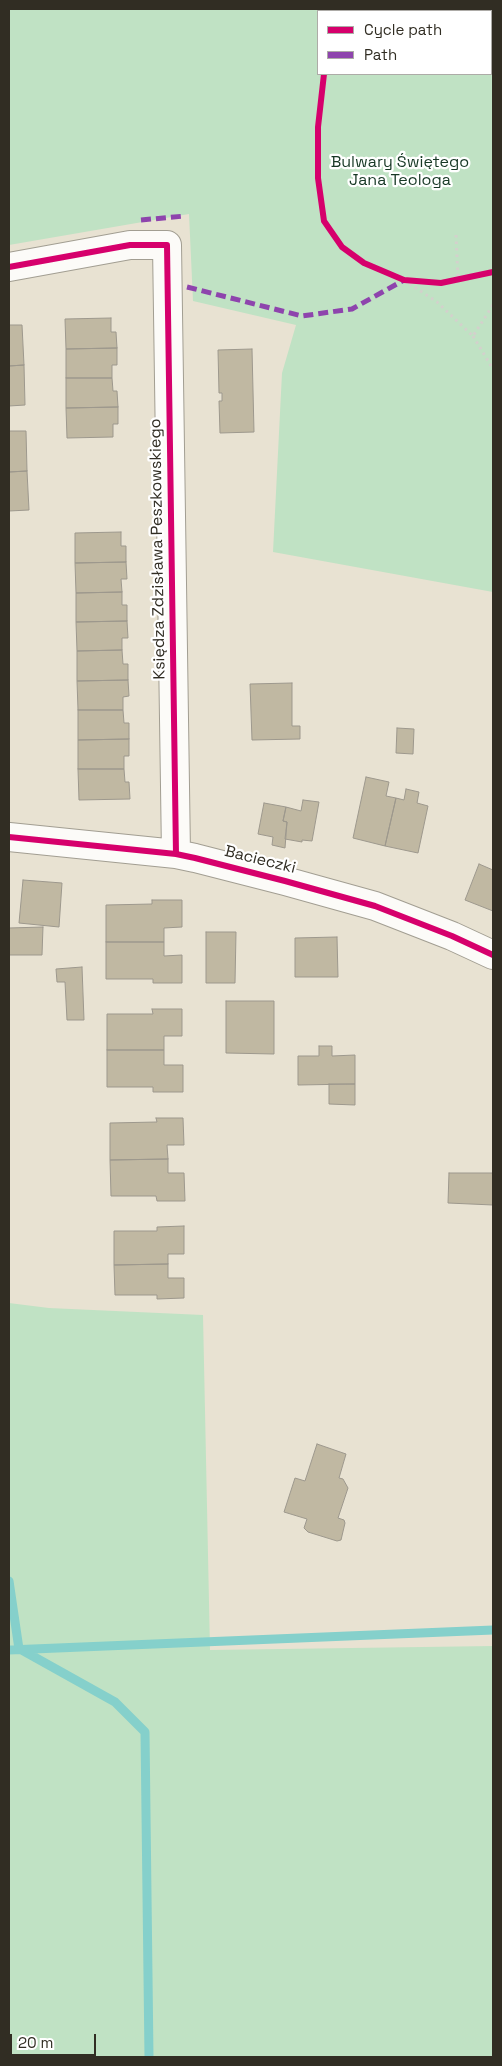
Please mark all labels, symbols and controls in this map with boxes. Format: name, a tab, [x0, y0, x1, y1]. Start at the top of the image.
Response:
legend	[317, 10, 492, 75]
text: Cycle path	[364, 20, 442, 39]
text: Path	[364, 45, 397, 64]
park label: Bulwary Świętego Jana Teologa	[331, 153, 469, 191]
street label: Księdza Zdzisława Peszkowskiego	[146, 418, 170, 680]
street label: Bacieczki	[222, 842, 298, 878]
scale bar	[12, 2024, 99, 2056]
text: 20 m	[18, 2033, 53, 2052]

